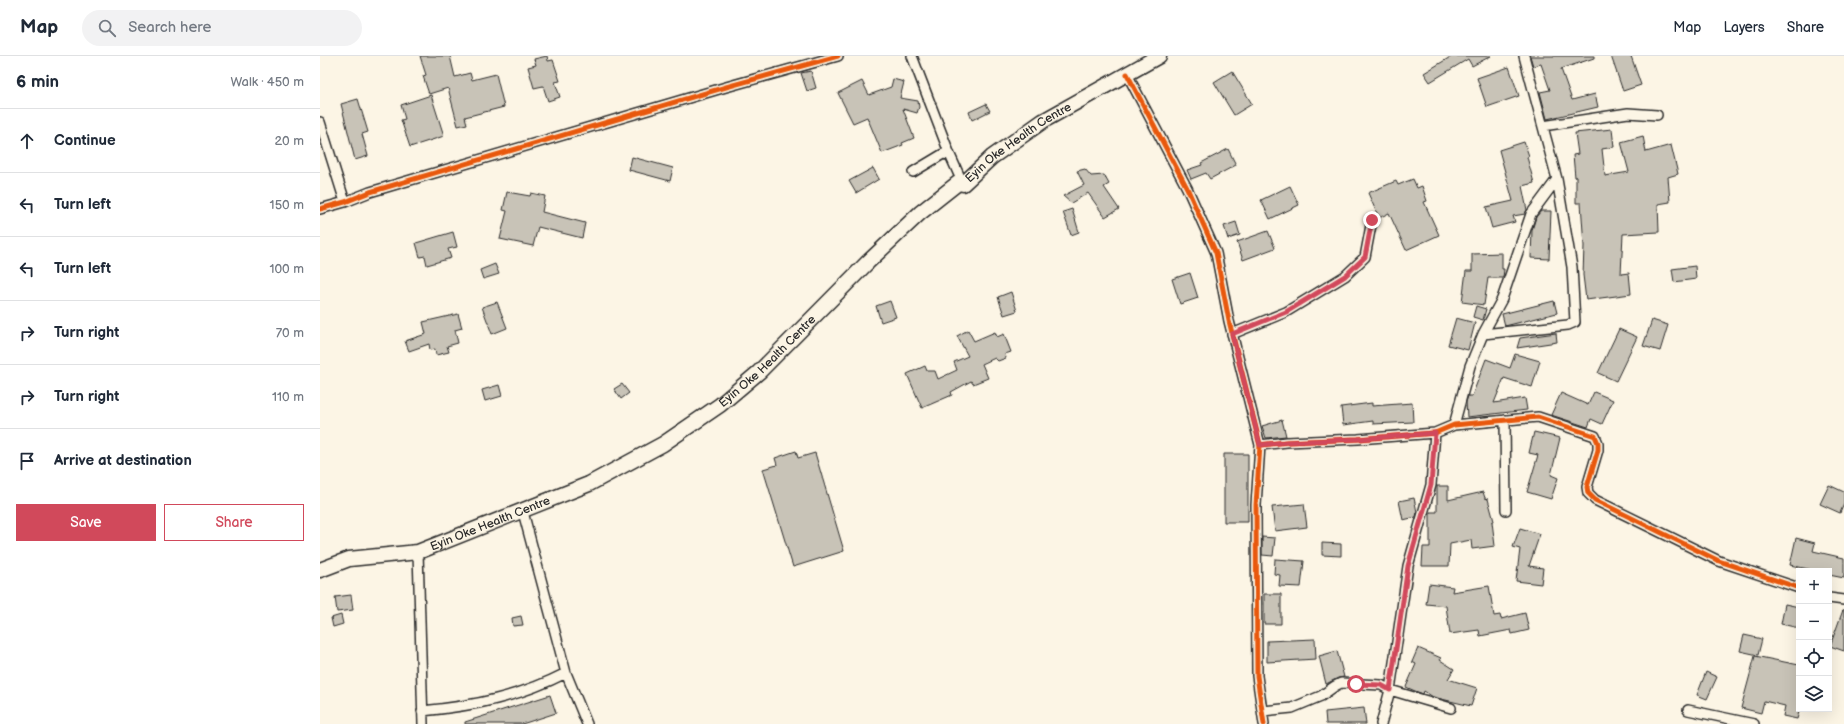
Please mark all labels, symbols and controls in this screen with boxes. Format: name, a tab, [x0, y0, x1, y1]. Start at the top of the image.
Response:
search box	[82, 10, 362, 46]
text: Map	[20, 16, 58, 39]
icon: search	[96, 17, 118, 39]
text: Search here	[128, 18, 211, 37]
text: Map	[1673, 19, 1701, 36]
text: Layers	[1723, 19, 1765, 36]
text: Share	[1787, 19, 1824, 36]
text: 6 min	[16, 72, 59, 92]
text: Walk · 450 m	[230, 74, 304, 90]
street label: Eyin Oke Health Centre	[962, 99, 1074, 186]
icon: ahead	[16, 130, 38, 152]
text: Continue	[54, 131, 116, 150]
text: 20 m	[274, 133, 304, 149]
icon: left	[16, 194, 38, 216]
text: Turn left	[54, 195, 111, 214]
text: 150 m	[270, 197, 304, 213]
route end	[1363, 211, 1381, 229]
icon: left	[16, 258, 38, 280]
text: Turn left	[54, 259, 111, 278]
text: 100 m	[269, 261, 304, 277]
street label: Eyin Oke Health Centre	[716, 312, 819, 410]
icon: right	[16, 322, 38, 344]
text: Turn right	[54, 323, 119, 342]
text: 70 m	[276, 325, 304, 341]
icon: right	[16, 386, 38, 408]
text: Turn right	[54, 387, 119, 406]
text: 110 m	[272, 389, 304, 405]
icon: arrive	[16, 450, 38, 472]
text: Arrive at destination	[54, 451, 192, 470]
street label: Eyin Oke Health Centre	[428, 493, 552, 554]
button: Save	[16, 504, 156, 541]
button: Share	[164, 504, 304, 541]
map controls	[1796, 568, 1832, 712]
button: +	[1796, 568, 1832, 604]
button: −	[1796, 604, 1832, 640]
button: locate	[1796, 640, 1832, 676]
route start	[1347, 675, 1365, 693]
button: layers	[1796, 676, 1832, 712]

